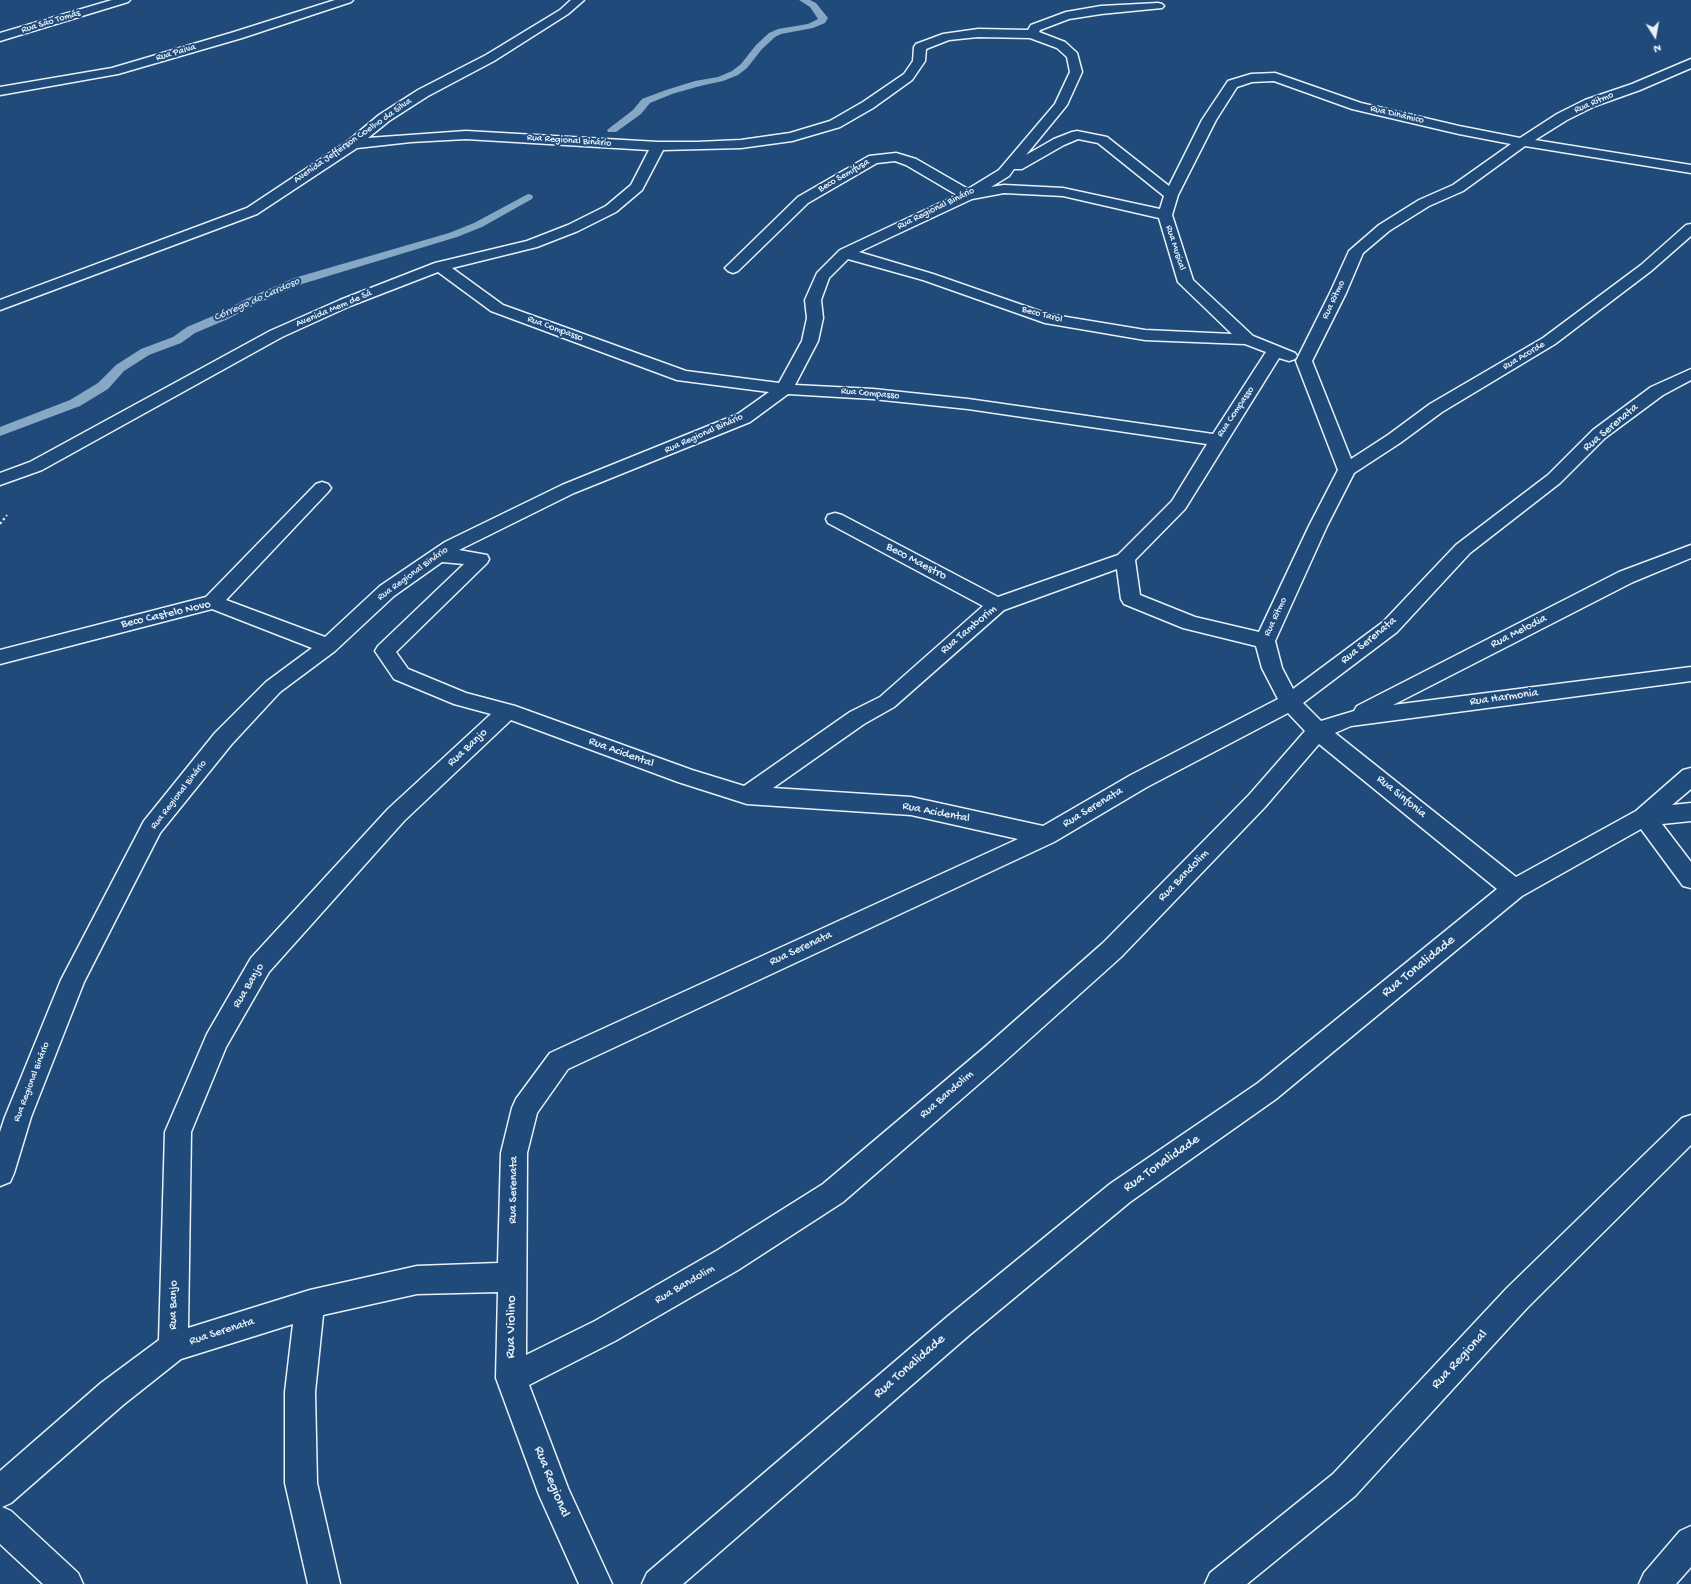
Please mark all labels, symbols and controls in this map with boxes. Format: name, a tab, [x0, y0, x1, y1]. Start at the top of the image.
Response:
street label: Rua São Tomás	[20, 7, 82, 37]
north arrow	[1635, 16, 1675, 56]
text: N	[1653, 41, 1662, 54]
street label: Rua Paiva	[155, 42, 197, 64]
street label: Rua Ritmo	[1572, 89, 1616, 117]
street label: Avenida Jefferson Coelho da Silva	[292, 96, 414, 186]
street label: Rua Dinâmico	[1369, 103, 1425, 127]
street label: Rua Regional Binário	[526, 132, 612, 150]
street label: Beco Semifusa	[816, 156, 872, 196]
street label: Rua Regional Binário	[895, 185, 977, 233]
street label: Rua Musical	[1162, 224, 1188, 272]
water label: Córrego do Cardoso	[212, 275, 302, 325]
street label: Rua Ritmo	[1320, 279, 1348, 321]
street label: Avenida Mem de Sá	[294, 288, 374, 330]
street label: Beco Tarol	[1020, 304, 1064, 326]
street label: Rua Compasso	[525, 313, 585, 345]
street label: Rua Acorde	[1501, 339, 1547, 373]
street label: Rua Compasso	[1215, 384, 1257, 440]
street label: Rua Compasso	[840, 385, 900, 403]
street label: Rua Serenata	[1580, 401, 1642, 455]
street label: Rua Regional Binário	[663, 411, 745, 457]
street label: Beco Maestro	[883, 540, 949, 584]
street label: Rua Regional Binário	[375, 544, 451, 604]
street label: Rua Ritmo	[1262, 596, 1290, 638]
street label: Beco Castelo Novo	[120, 598, 212, 632]
street label: Rua Tamborim	[938, 602, 1000, 658]
street label: Rua Melodia	[1489, 612, 1549, 652]
street label: Rua Serenata	[1338, 614, 1400, 668]
street label: Rua Harmonia	[1469, 686, 1539, 710]
street label: Rua Banjo	[445, 726, 491, 770]
street label: Rua Acidental	[586, 735, 656, 771]
street label: Rua Regional Binário	[148, 758, 210, 832]
street label: Rua Sinfonia	[1373, 772, 1429, 822]
street label: Rua Serenata	[1060, 784, 1126, 832]
street label: Rua Acidental	[901, 799, 971, 827]
street label: Rua Bandolim	[1156, 847, 1212, 905]
street label: Rua Serenata	[767, 928, 835, 970]
street label: Rua Tonalidade	[1379, 932, 1459, 1002]
street label: Rua Banjo	[230, 961, 268, 1011]
street label: Rua Regional Binário	[11, 1040, 53, 1124]
street label: Rua Bandolim	[917, 1068, 977, 1122]
street label: Rua Tonalidade	[1120, 1131, 1204, 1197]
street label: Rua Serenata	[506, 1156, 522, 1224]
street label: Rua Bandolim	[652, 1262, 718, 1308]
street label: Rua Banjo	[166, 1280, 182, 1330]
street label: Rua Violino	[503, 1295, 521, 1359]
street label: Rua Serenata	[188, 1315, 256, 1349]
street label: Rua Regional	[1428, 1327, 1492, 1393]
street label: Rua Tonalidade	[871, 1331, 949, 1403]
street label: Rua Regional	[529, 1444, 573, 1520]

